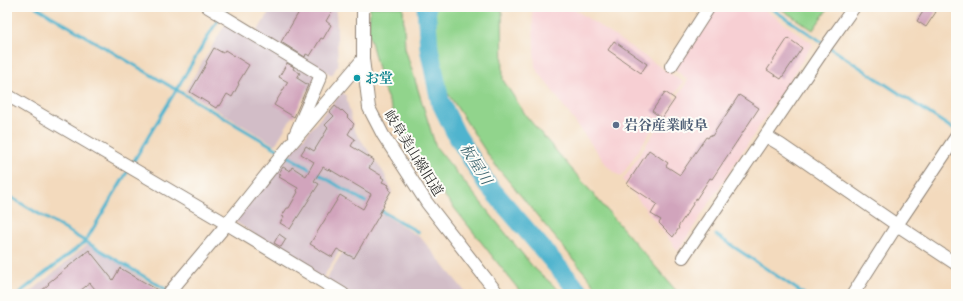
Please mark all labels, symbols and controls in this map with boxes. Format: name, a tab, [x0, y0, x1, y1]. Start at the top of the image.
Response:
place label: お堂	[365, 69, 393, 87]
marker: お堂	[352, 73, 362, 83]
street label: 岐阜美山線旧道	[380, 107, 448, 199]
place label: 岩谷産業岐阜	[624, 116, 708, 134]
marker: 岩谷産業岐阜	[611, 120, 621, 130]
water label: 板屋川	[456, 140, 497, 190]

